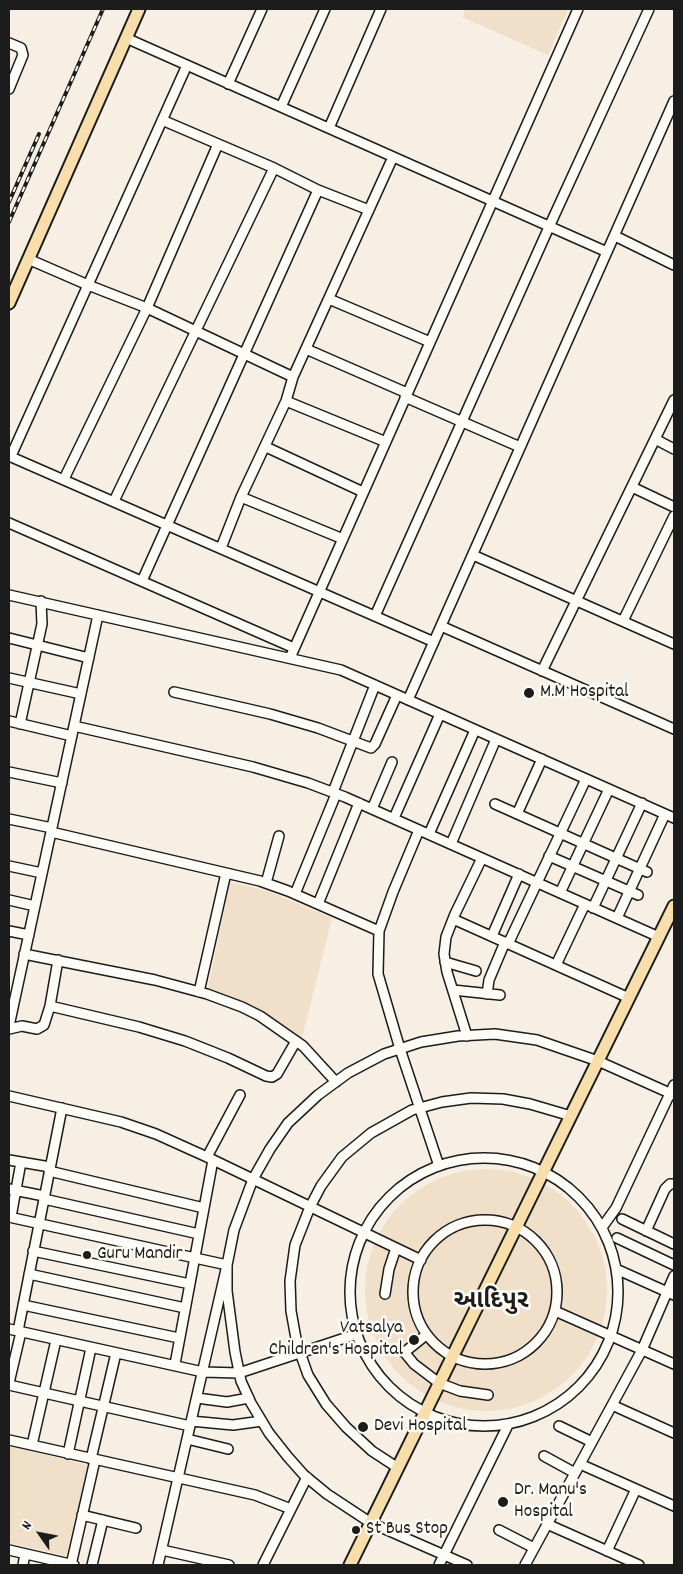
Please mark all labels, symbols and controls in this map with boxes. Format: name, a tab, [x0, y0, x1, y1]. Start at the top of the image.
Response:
place label: M.M Hospital	[540, 682, 629, 704]
marker: M.M Hospital	[522, 686, 536, 700]
place label: Guru Mandir	[97, 1244, 183, 1266]
marker: Guru Mandir	[81, 1249, 93, 1261]
district label: આદિપુર	[454, 1290, 528, 1318]
place label: Vatsalya Children's Hospital	[269, 1318, 403, 1362]
marker: Vatsalya Children's Hospital	[407, 1333, 421, 1347]
place label: Devi Hospital	[374, 1416, 467, 1438]
marker: Devi Hospital	[356, 1420, 370, 1434]
place label: Dr. Manu's Hospital	[514, 1480, 587, 1524]
marker: Dr. Manu's Hospital	[496, 1495, 510, 1509]
north arrow	[15, 1509, 65, 1559]
text: N	[17, 1517, 38, 1534]
place label: St Bus Stop	[366, 1519, 448, 1541]
marker: St Bus Stop	[350, 1524, 362, 1536]

